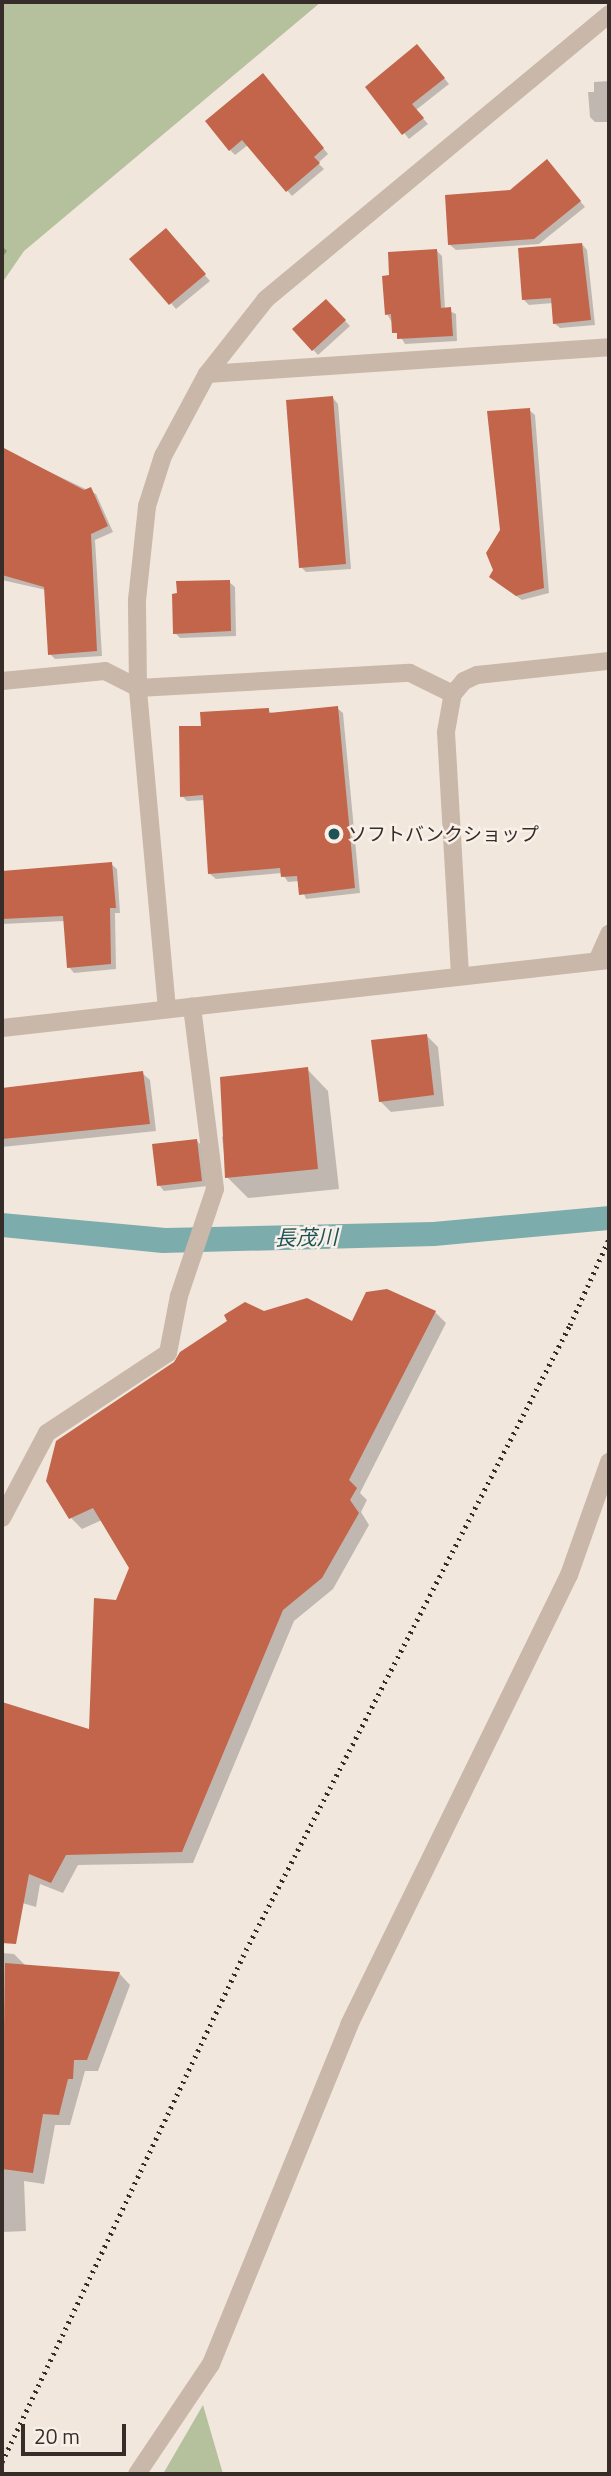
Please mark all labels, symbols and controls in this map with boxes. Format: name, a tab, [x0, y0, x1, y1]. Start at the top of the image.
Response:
place label: ソフトバンクショップ	[348, 823, 538, 845]
marker: ソフトバンクショップ	[326, 826, 342, 842]
water label: 長茂川	[274, 1224, 338, 1250]
scale bar	[24, 2410, 130, 2454]
text: 20 m	[34, 2420, 80, 2452]

